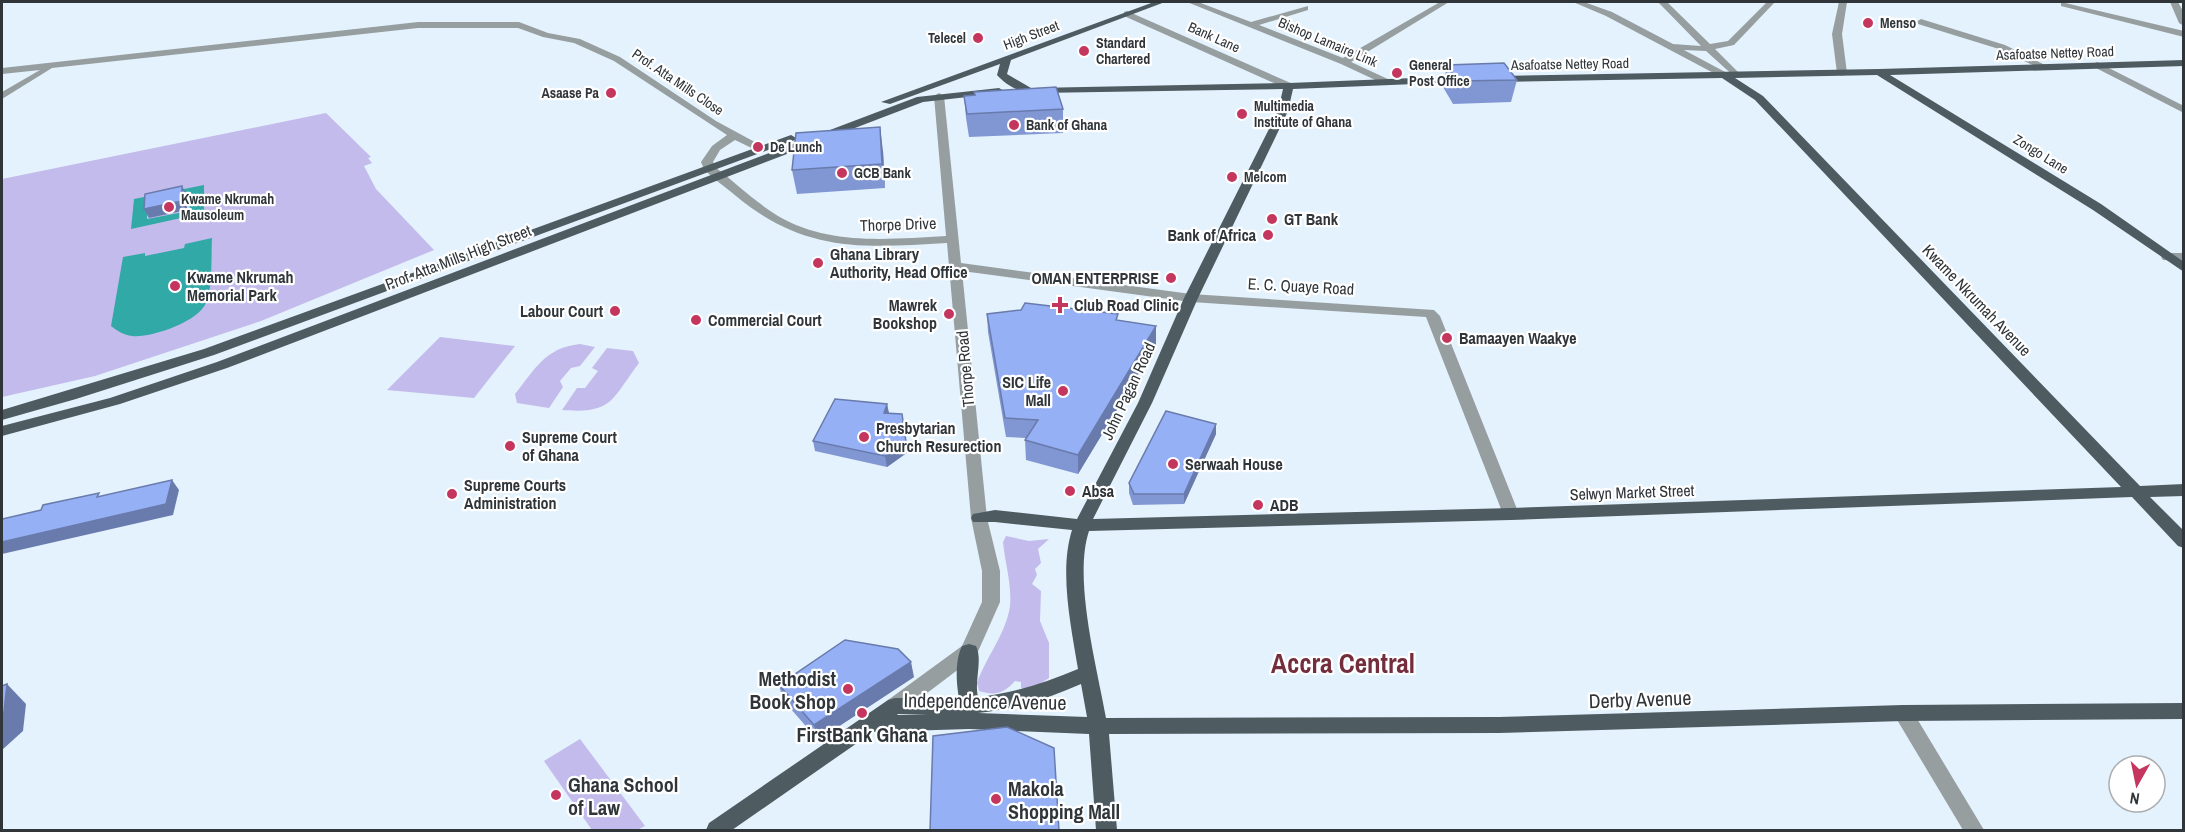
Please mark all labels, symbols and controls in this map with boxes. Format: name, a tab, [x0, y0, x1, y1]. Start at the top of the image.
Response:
street label: Bishop Lamaire Link	[1276, 13, 1381, 71]
place label: Menso	[1880, 14, 1916, 32]
street label: High Street	[1001, 16, 1061, 54]
marker: Menso	[1861, 16, 1875, 30]
street label: Bank Lane	[1185, 18, 1243, 56]
place label: Telecel	[928, 29, 966, 47]
marker: Telecel	[971, 31, 985, 45]
place label: Standard Chartered	[1096, 34, 1150, 68]
street label: Asafoatse Nettey Road	[1995, 42, 2114, 64]
marker: Standard Chartered	[1077, 44, 1091, 58]
street label: Prof. Atta Mills Close	[629, 45, 727, 119]
street label: Asafoatse Nettey Road	[1510, 54, 1629, 74]
place label: General Post Office	[1409, 56, 1470, 90]
marker: General Post Office	[1390, 66, 1404, 80]
place label: Asaase Pa	[542, 84, 600, 102]
marker: Asaase Pa	[604, 86, 618, 100]
place label: Multimedia Institute of Ghana	[1254, 97, 1352, 131]
marker: Multimedia Institute of Ghana	[1235, 107, 1249, 121]
place label: Bank of Ghana	[1026, 116, 1108, 134]
marker: Bank of Ghana	[1007, 118, 1021, 132]
street label: Zongo Lane	[2010, 130, 2072, 178]
place label: De Lunch	[770, 138, 822, 156]
marker: De Lunch	[751, 140, 765, 154]
place label: GCB Bank	[854, 164, 911, 182]
marker: GCB Bank	[835, 166, 849, 180]
place label: Melcom	[1244, 168, 1287, 186]
marker: Melcom	[1225, 170, 1239, 184]
place label: Kwame Nkrumah Mausoleum	[181, 190, 274, 224]
marker: Kwame Nkrumah Mausoleum	[162, 200, 176, 214]
place label: GT Bank	[1284, 208, 1339, 230]
street label: Thorpe Drive	[859, 212, 937, 236]
marker: GT Bank	[1265, 212, 1279, 226]
street label: Prof. Atta Mills High Street	[382, 219, 534, 295]
place label: Bank of Africa	[1168, 224, 1257, 246]
marker: Bank of Africa	[1261, 228, 1275, 242]
street label: Kwame Nkrumah Avenue	[1918, 239, 2036, 361]
place label: Ghana Library Authority, Head Office	[830, 243, 968, 283]
marker: Ghana Library Authority, Head Office	[811, 256, 825, 270]
place label: Kwame Nkrumah Memorial Park	[187, 266, 293, 306]
place label: OMAN ENTERPRISE	[1031, 267, 1159, 289]
marker: OMAN ENTERPRISE	[1164, 271, 1178, 285]
street label: E. C. Quaye Road	[1247, 272, 1355, 300]
marker: Kwame Nkrumah Memorial Park	[168, 279, 182, 293]
place label: Mawrek Bookshop	[873, 294, 938, 334]
place label: Club Road Clinic	[1074, 294, 1179, 316]
marker: Club Road Clinic	[1051, 296, 1069, 314]
place label: Labour Court	[520, 300, 604, 322]
marker: Labour Court	[608, 304, 622, 318]
marker: Mawrek Bookshop	[942, 307, 956, 321]
place label: Commercial Court	[708, 309, 822, 331]
marker: Commercial Court	[689, 313, 703, 327]
place label: Bamaayen Waakye	[1459, 327, 1577, 349]
street label: Thorpe Road	[951, 330, 979, 408]
marker: Bamaayen Waakye	[1440, 331, 1454, 345]
street label: John Pagan Road	[1096, 339, 1160, 443]
place label: SIC Life Mall	[1002, 371, 1051, 411]
marker: SIC Life Mall	[1056, 384, 1070, 398]
place label: Presbytarian Church Resurection	[876, 417, 1001, 457]
place label: Supreme Court of Ghana	[522, 426, 617, 466]
marker: Presbytarian Church Resurection	[857, 430, 871, 444]
marker: Supreme Court of Ghana	[503, 439, 517, 453]
place label: Serwaah House	[1185, 453, 1283, 475]
marker: Serwaah House	[1166, 457, 1180, 471]
place label: Supreme Courts Administration	[464, 474, 566, 514]
street label: Selwyn Market Street	[1569, 479, 1695, 505]
place label: Absa	[1082, 480, 1115, 502]
marker: Absa	[1063, 484, 1077, 498]
marker: Supreme Courts Administration	[445, 487, 459, 501]
place label: ADB	[1270, 494, 1298, 516]
marker: ADB	[1251, 498, 1265, 512]
district label: Accra Central	[1271, 645, 1415, 681]
place label: Methodist Book Shop	[749, 665, 837, 715]
marker: Methodist Book Shop	[841, 682, 855, 696]
street label: Derby Avenue	[1588, 684, 1692, 714]
street label: Independence Avenue	[903, 686, 1067, 716]
marker: FirstBank Ghana	[855, 706, 869, 720]
place label: FirstBank Ghana	[796, 721, 928, 748]
north arrow	[2107, 754, 2167, 814]
place label: Ghana School of Law	[568, 771, 678, 821]
place label: Makola Shopping Mall	[1008, 775, 1120, 825]
text: N	[2128, 787, 2141, 810]
marker: Ghana School of Law	[549, 788, 563, 802]
marker: Makola Shopping Mall	[989, 792, 1003, 806]

